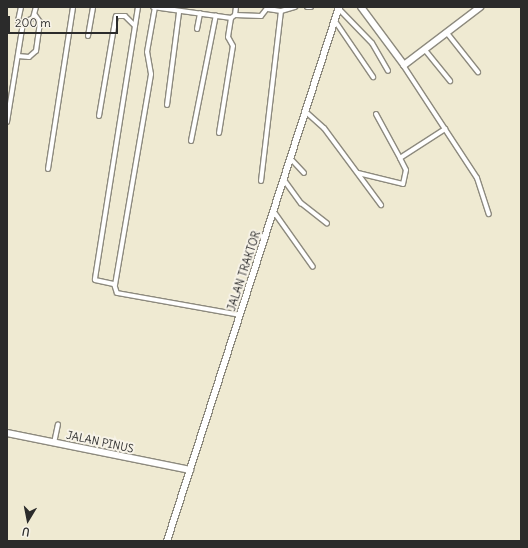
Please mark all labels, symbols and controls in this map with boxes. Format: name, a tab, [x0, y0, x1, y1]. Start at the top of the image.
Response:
scale bar	[10, 8, 120, 34]
text: 200 m	[15, 15, 51, 30]
street label: JALAN TRAKTOR	[225, 229, 263, 313]
street label: JALAN PINUS	[65, 428, 135, 456]
north arrow	[8, 500, 48, 540]
text: U	[21, 524, 31, 539]

